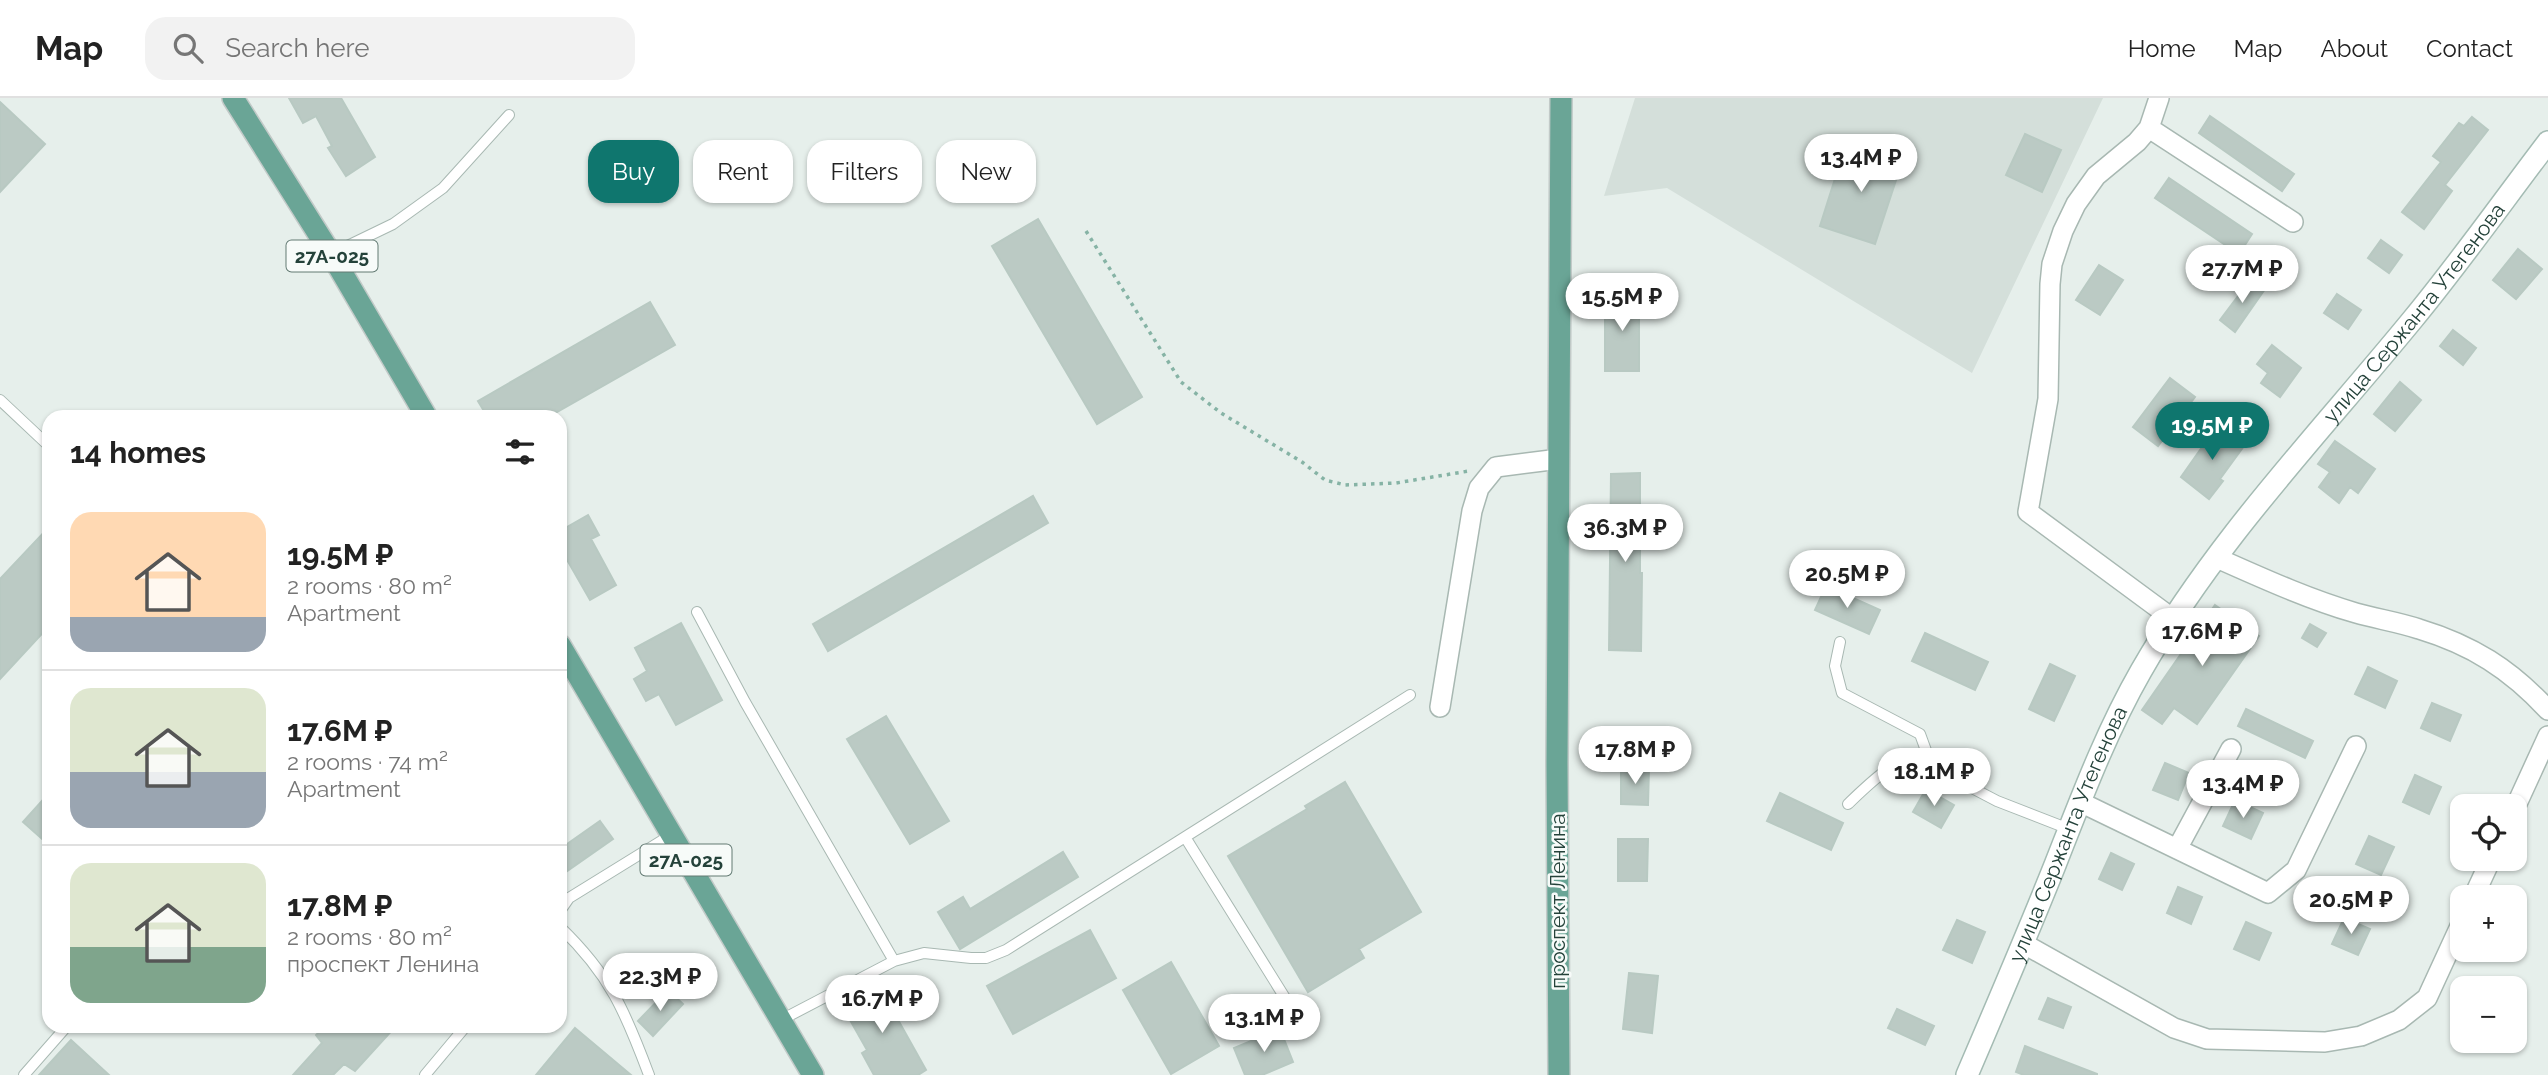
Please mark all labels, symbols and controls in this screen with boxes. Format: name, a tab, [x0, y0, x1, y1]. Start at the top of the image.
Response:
search box	[145, 17, 635, 80]
text: Map	[35, 29, 103, 68]
icon: search	[169, 29, 207, 67]
text: Search here	[225, 33, 370, 63]
text: Home	[2128, 34, 2196, 63]
text: Map	[2234, 34, 2282, 63]
text: About	[2320, 34, 2388, 63]
text: Contact	[2426, 34, 2513, 63]
pin: 13.4M ₽	[1796, 134, 1926, 194]
chip: Buy	[588, 140, 679, 203]
chip: Rent	[693, 140, 793, 203]
chip: Filters	[807, 140, 922, 203]
chip: New	[936, 140, 1036, 203]
text: 13.4M ₽	[1820, 143, 1902, 170]
street label: улица Сержанта Утегенова	[2318, 198, 2510, 428]
road number: 27А-025	[286, 240, 378, 272]
pin: 27.7M ₽	[2177, 246, 2307, 305]
text: 27.7M ₽	[2201, 254, 2283, 281]
pin: 15.5M ₽	[1557, 274, 1687, 333]
text: 15.5M ₽	[1582, 282, 1662, 309]
pin: 19.5M ₽	[2147, 402, 2277, 462]
text: 19.5M ₽	[2171, 411, 2253, 438]
icon: filters	[501, 433, 539, 471]
text: 14 homes	[70, 435, 206, 470]
pin: 36.3M ₽	[1560, 504, 1690, 564]
text: 36.3M ₽	[1583, 513, 1667, 540]
text: 19.5M ₽	[287, 537, 393, 572]
icon: home	[126, 540, 210, 624]
pin: 20.5M ₽	[1782, 550, 1912, 610]
text: 20.5M ₽	[1805, 559, 1889, 586]
text: 2 rooms · 80 m²	[287, 572, 452, 599]
text: Apartment	[287, 599, 401, 626]
pin: 17.6M ₽	[2137, 608, 2267, 668]
text: 17.6M ₽	[2162, 617, 2242, 644]
street label: улица Сержанта Утегенова	[2003, 702, 2132, 966]
text: 17.6M ₽	[287, 713, 393, 748]
icon: home	[126, 716, 210, 800]
pin: 17.8M ₽	[1570, 726, 1700, 786]
text: 17.8M ₽	[1595, 735, 1675, 762]
text: 2 rooms · 74 m²	[287, 748, 448, 775]
pin: 18.1M ₽	[1869, 748, 1999, 808]
text: 18.1M ₽	[1894, 757, 1974, 784]
pin: 13.4M ₽	[2178, 760, 2308, 820]
text: 13.4M ₽	[2202, 769, 2284, 796]
text: Apartment	[287, 775, 401, 802]
map controls	[2450, 794, 2527, 1053]
button: locate	[2450, 794, 2527, 871]
street label: проспект Ленина	[1545, 813, 1570, 989]
road number: 27А-025	[640, 845, 732, 876]
pin: 20.5M ₽	[2286, 876, 2416, 936]
text: 20.5M ₽	[2309, 885, 2393, 912]
button: +	[2450, 885, 2527, 962]
text: 17.8M ₽	[287, 888, 392, 923]
icon: home	[126, 891, 210, 975]
text: 2 rooms · 80 m²	[287, 923, 452, 950]
text: проспект Ленина	[287, 950, 479, 977]
pin: 22.3M ₽	[595, 954, 725, 1013]
text: 22.3M ₽	[619, 962, 701, 989]
pin: 16.7M ₽	[817, 976, 947, 1035]
button: −	[2450, 976, 2527, 1053]
text: 16.7M ₽	[841, 984, 923, 1011]
pin: 13.1M ₽	[1199, 995, 1329, 1054]
text: 13.1M ₽	[1224, 1003, 1304, 1030]

